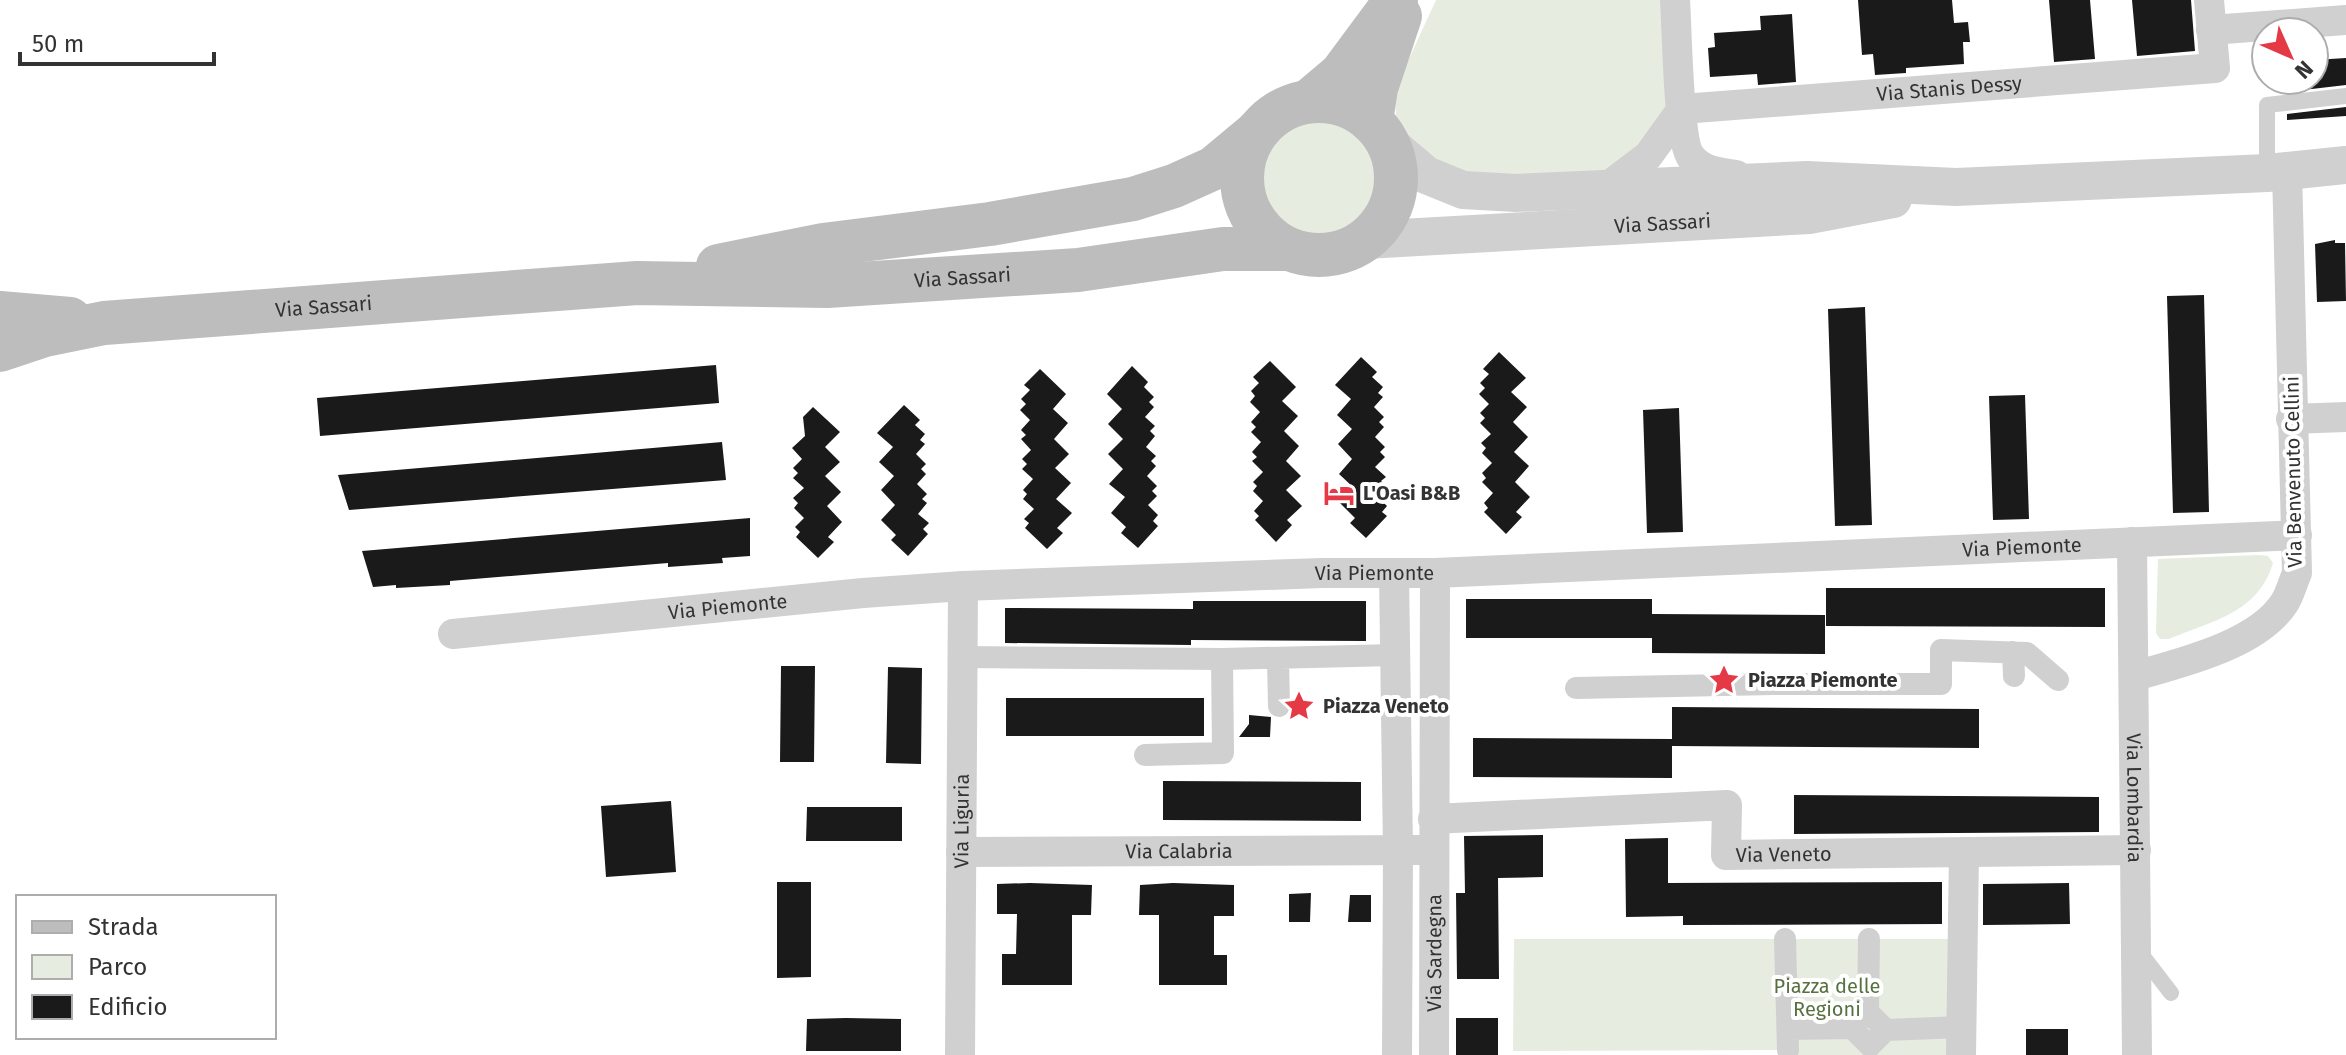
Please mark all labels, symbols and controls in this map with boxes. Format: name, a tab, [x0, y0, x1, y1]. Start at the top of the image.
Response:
scale bar	[20, 16, 214, 66]
north arrow	[2250, 16, 2330, 96]
text: 50 m	[32, 30, 84, 58]
text: N	[2289, 55, 2318, 84]
street label: Via Stanis Dessy	[1876, 71, 2023, 106]
street label: Via Sassari	[1613, 209, 1712, 238]
street label: Via Sassari	[913, 262, 1012, 292]
street label: Via Sassari	[274, 291, 373, 322]
street label: Via Benvenuto Cellini	[2279, 376, 2307, 568]
hotel icon: L'Oasi B&B	[1322, 476, 1356, 510]
place label: L'Oasi B&B	[1363, 481, 1460, 505]
street label: Via Piemonte	[1962, 533, 2082, 562]
street label: Via Piemonte	[1314, 561, 1434, 585]
street label: Via Piemonte	[667, 589, 788, 624]
place icon: Piazza Piemonte	[1707, 663, 1741, 697]
place label: Piazza Piemonte	[1748, 668, 1898, 692]
place icon: Piazza Veneto	[1282, 689, 1316, 723]
place label: Piazza Veneto	[1323, 694, 1449, 718]
street label: Via Lombardia	[2122, 733, 2147, 863]
street label: Via Liguria	[949, 774, 974, 868]
street label: Via Calabria	[1125, 839, 1233, 863]
street label: Via Veneto	[1736, 842, 1832, 867]
street label: Via Sardegna	[1422, 894, 1446, 1012]
legend	[16, 895, 276, 1039]
text: Strada	[88, 913, 159, 941]
text: Parco	[88, 953, 147, 981]
park label: Piazza delle Regioni	[1774, 974, 1880, 1021]
text: Edificio	[88, 993, 168, 1021]

